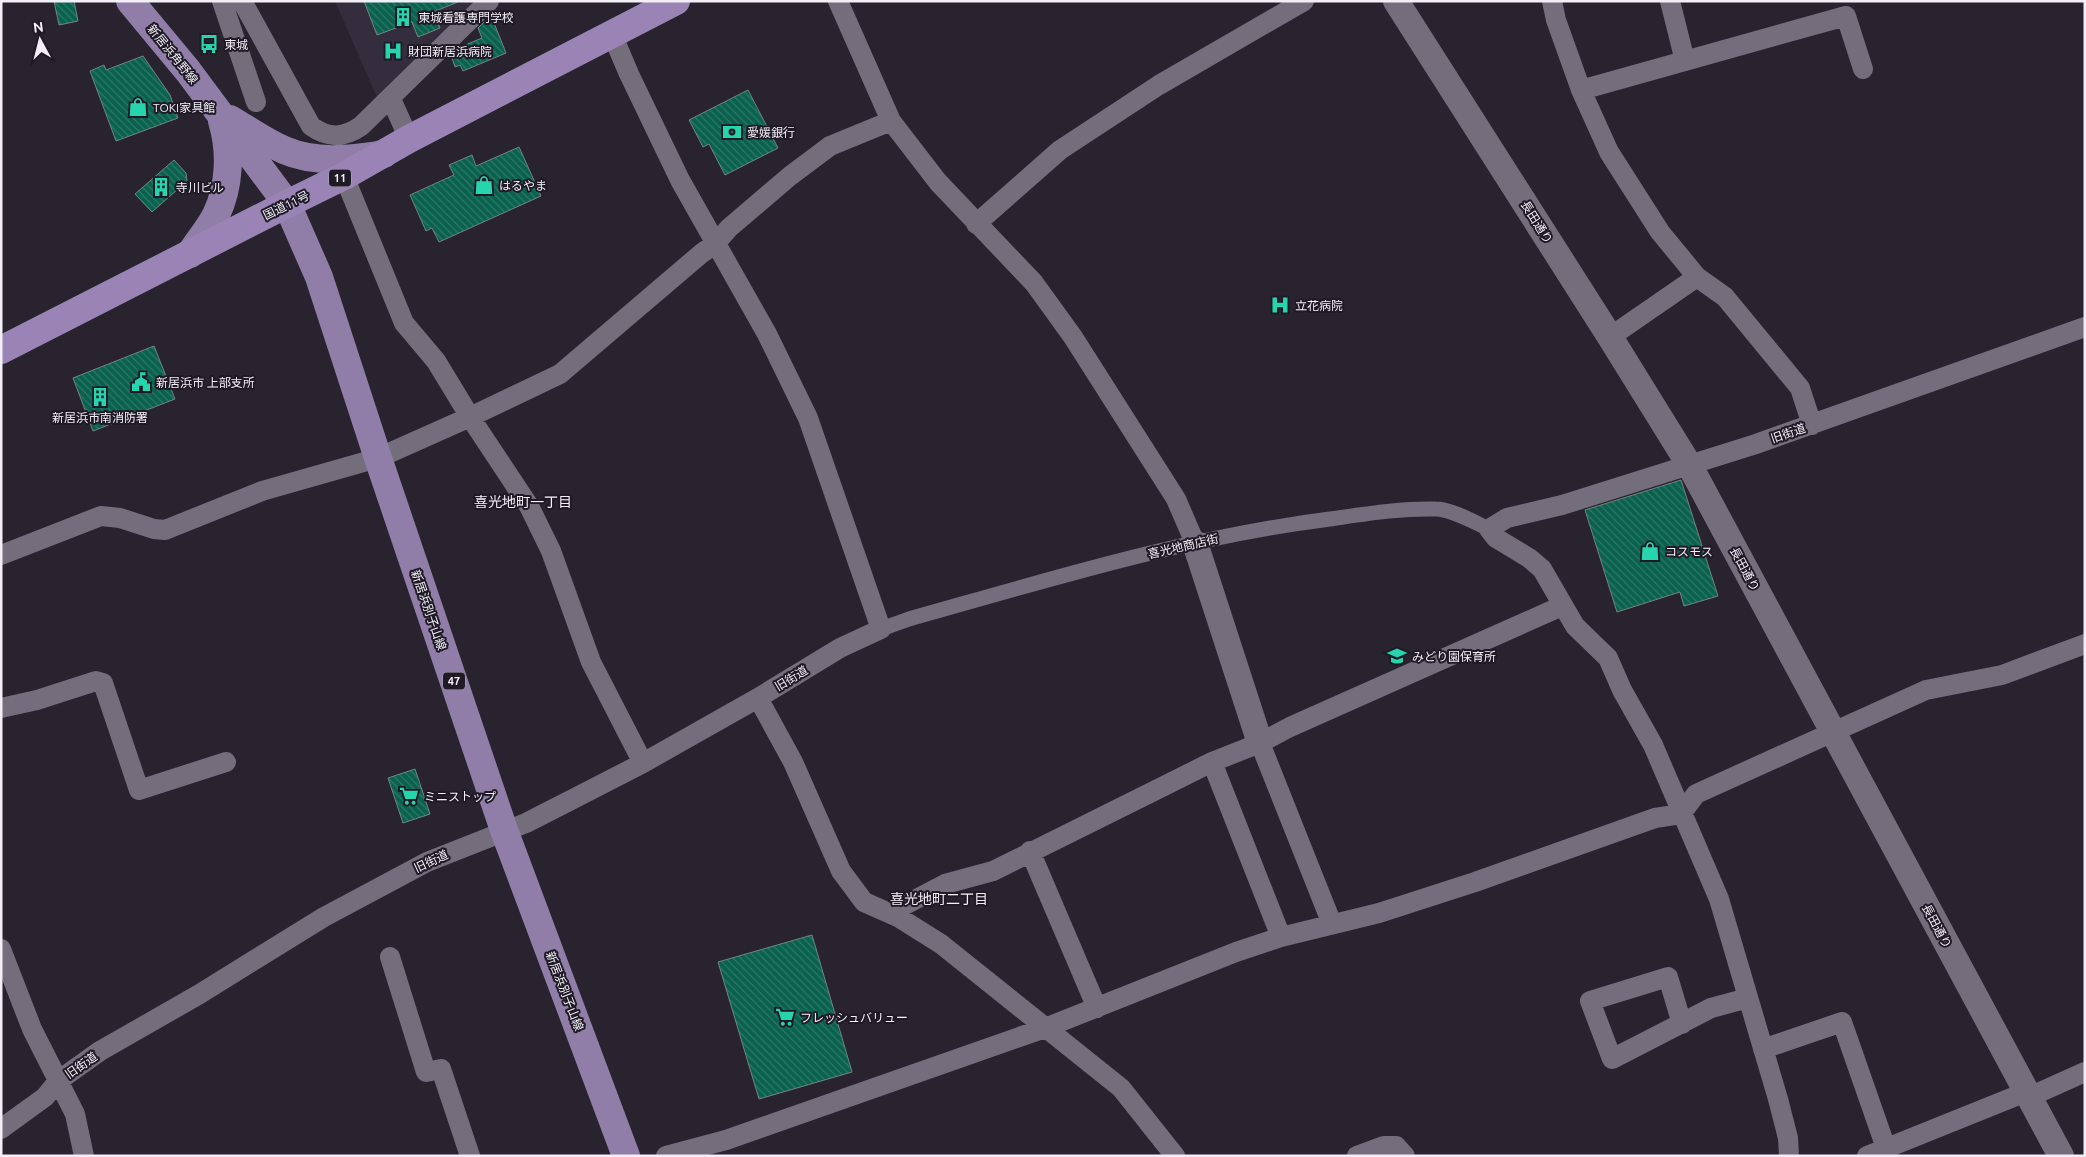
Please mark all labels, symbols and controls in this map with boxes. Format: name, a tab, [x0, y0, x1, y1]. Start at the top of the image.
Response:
building icon: 東城看護専門学校	[392, 6, 414, 28]
place label: 東城看護専門学校	[418, 11, 514, 24]
north arrow	[15, 15, 65, 65]
text: N	[32, 19, 45, 36]
street label: 新居浜角野線	[145, 22, 201, 86]
bus stop icon: 東城	[198, 33, 220, 55]
place label: 東城	[224, 38, 248, 51]
hospital icon: 財団新居浜病院	[382, 40, 404, 62]
place label: 財団新居浜病院	[408, 45, 492, 58]
shop icon: TOKI家具館	[127, 96, 149, 118]
place label: TOKI家具館	[153, 101, 215, 114]
bank icon: 愛媛銀行	[721, 121, 743, 143]
place label: 愛媛銀行	[747, 126, 795, 139]
road number: 11	[329, 170, 351, 187]
shop icon: はるやま	[473, 174, 495, 196]
building icon: 寺川ビル	[150, 176, 172, 198]
place label: はるやま	[499, 179, 547, 192]
place label: 寺川ビル	[176, 181, 224, 194]
street label: 国道11号	[261, 188, 311, 222]
street label: 長田通り	[1519, 198, 1555, 246]
hospital icon: 立花病院	[1269, 294, 1291, 316]
place label: 立花病院	[1295, 299, 1343, 312]
public building icon: 新居浜市 上部支所	[130, 371, 152, 393]
place label: 新居浜市 上部支所	[156, 376, 255, 389]
building icon: 新居浜市南消防署	[89, 386, 111, 408]
place label: 新居浜市南消防署	[52, 411, 148, 424]
street label: 旧街道	[1769, 421, 1807, 445]
district label: 喜光地町一丁目	[474, 494, 572, 510]
street label: 喜光地商店街	[1146, 532, 1220, 560]
shop icon: コスモス	[1639, 540, 1661, 562]
place label: コスモス	[1665, 545, 1713, 558]
street label: 長田通り	[1728, 545, 1762, 593]
street label: 新居浜別子山線	[409, 568, 449, 652]
school or university icon: みどり園保育所	[1386, 645, 1408, 667]
place label: みどり園保育所	[1412, 650, 1496, 663]
street label: 旧街道	[772, 663, 810, 693]
road number: 47	[443, 672, 465, 689]
supermarket icon: ミニストップ	[398, 785, 420, 807]
place label: ミニストップ	[424, 790, 496, 803]
street label: 旧街道	[412, 847, 450, 875]
district label: 喜光地町二丁目	[890, 891, 988, 907]
street label: 長田通り	[1920, 902, 1954, 950]
street label: 新居浜別子山線	[544, 949, 586, 1033]
supermarket icon: フレッシュバリュー	[774, 1006, 796, 1028]
place label: フレッシュバリュー	[800, 1011, 908, 1024]
street label: 旧街道	[63, 1049, 99, 1081]

